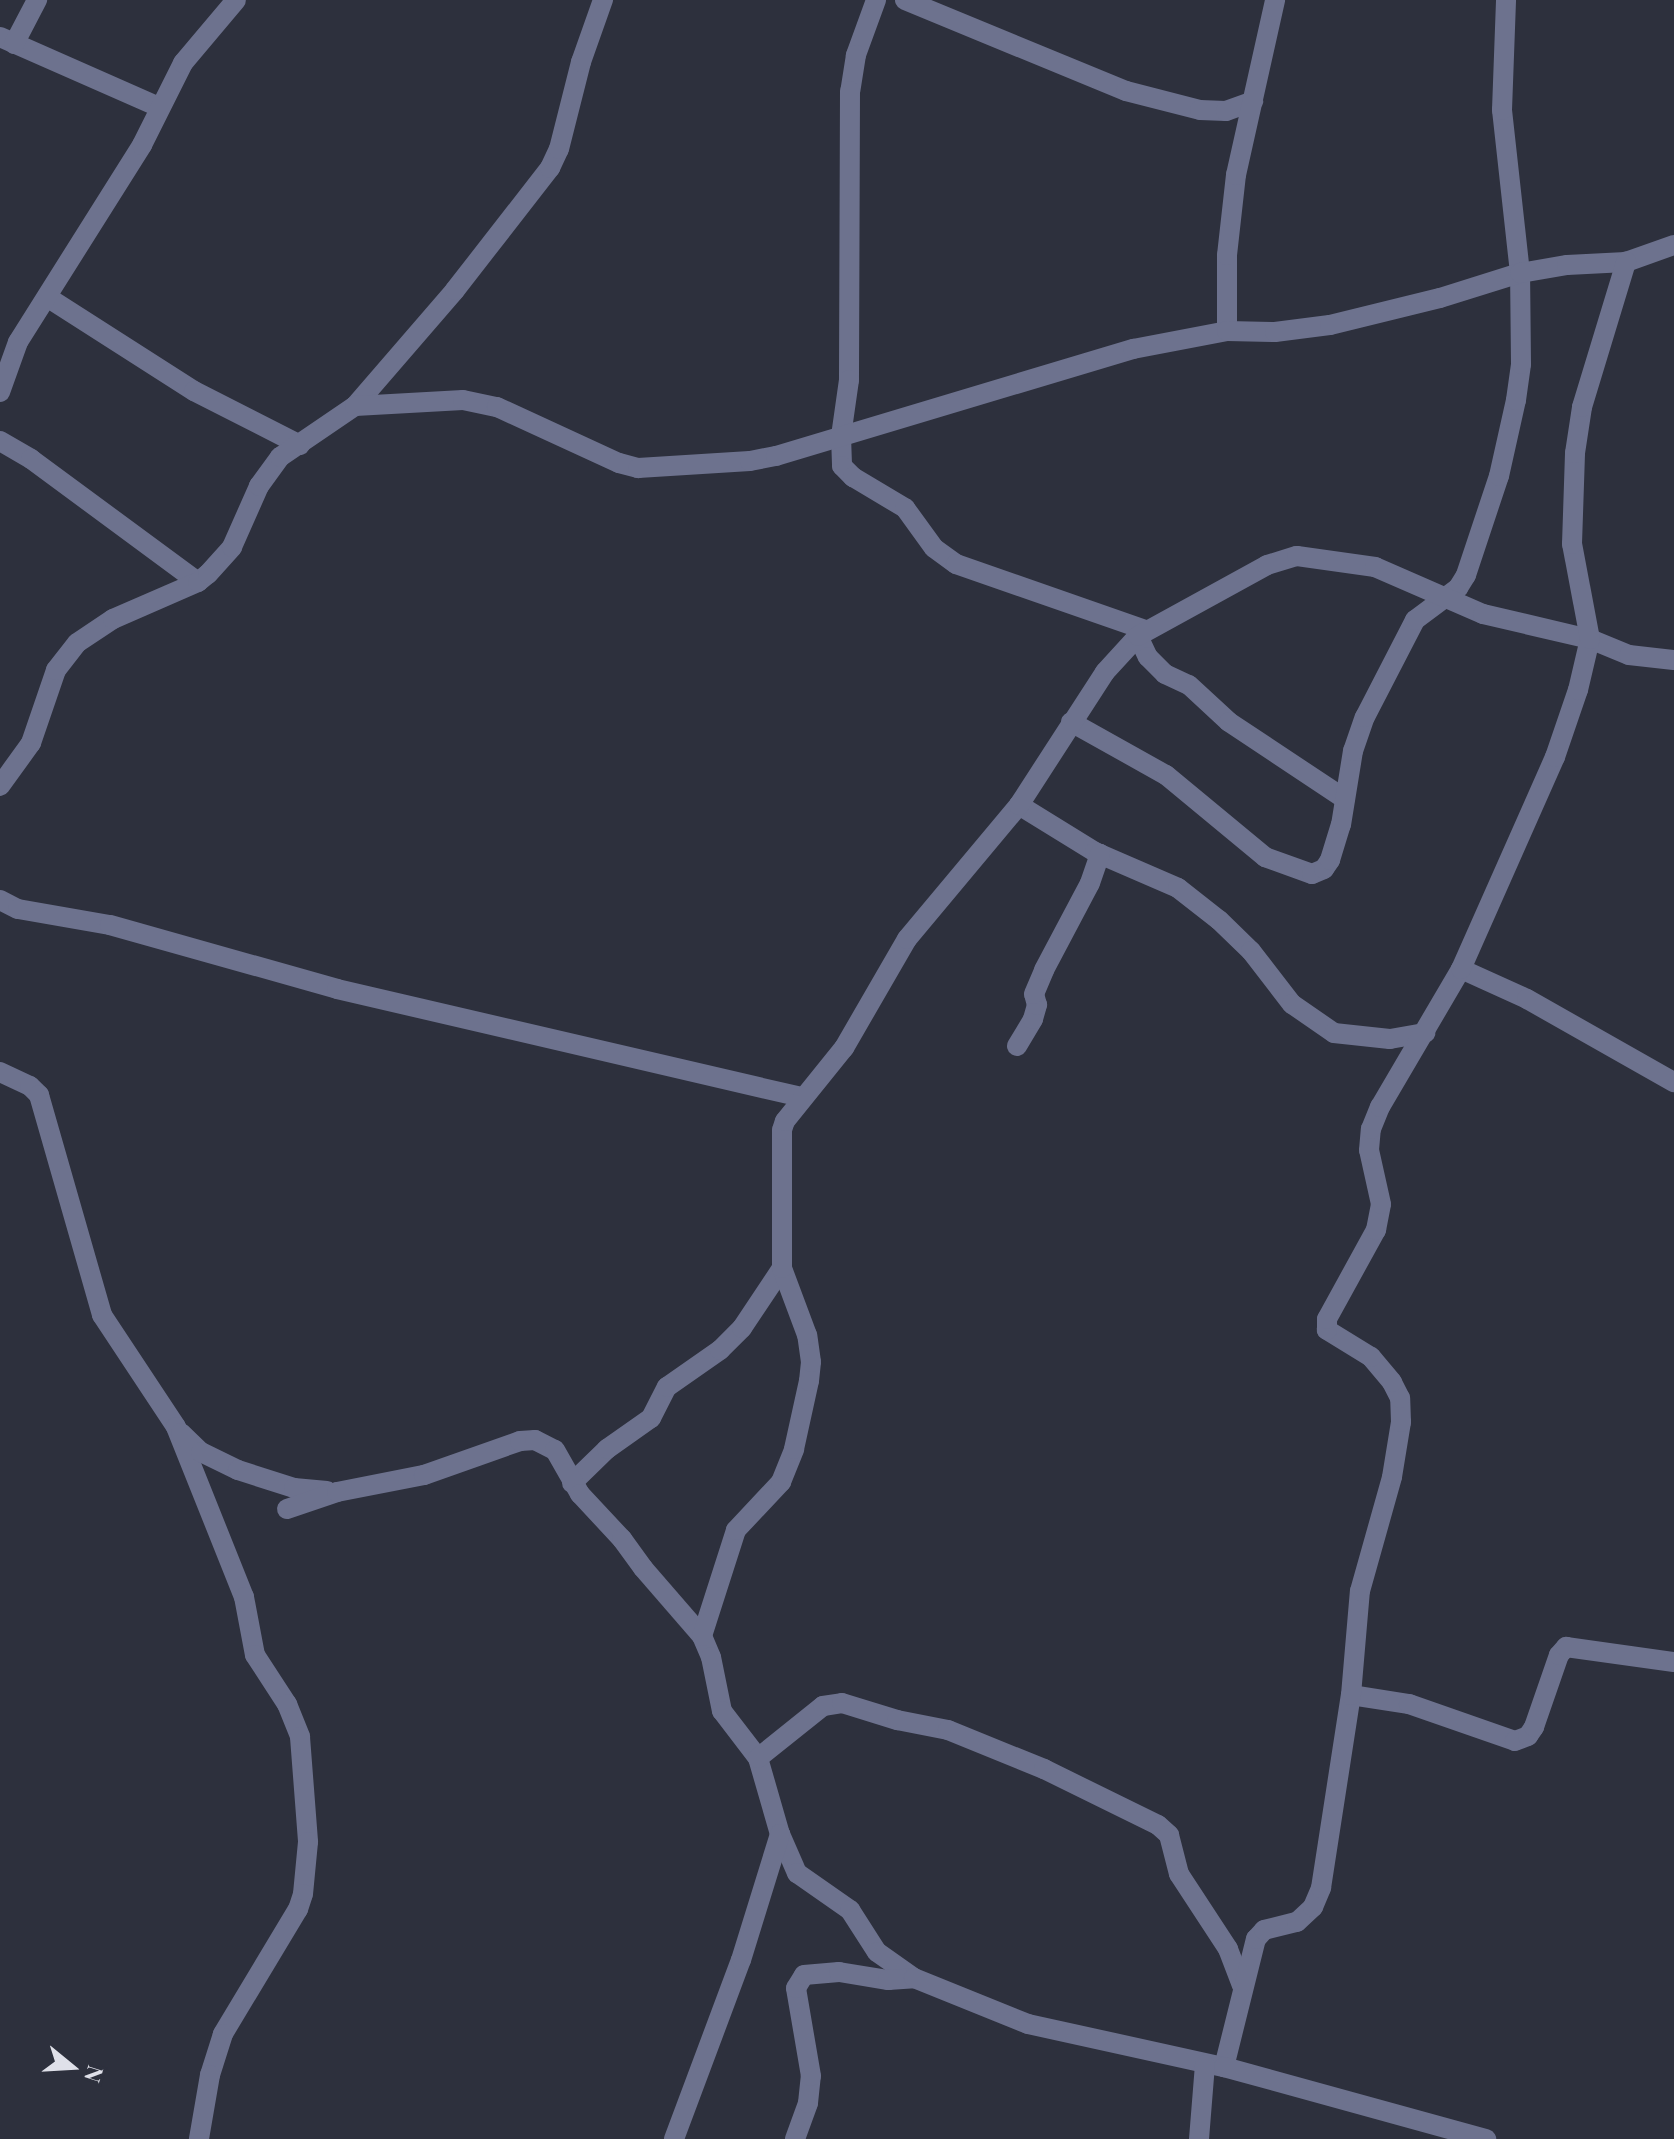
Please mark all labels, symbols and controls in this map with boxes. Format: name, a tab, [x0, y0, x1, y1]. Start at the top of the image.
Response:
north arrow	[32, 2027, 112, 2107]
text: N	[78, 2062, 112, 2087]

